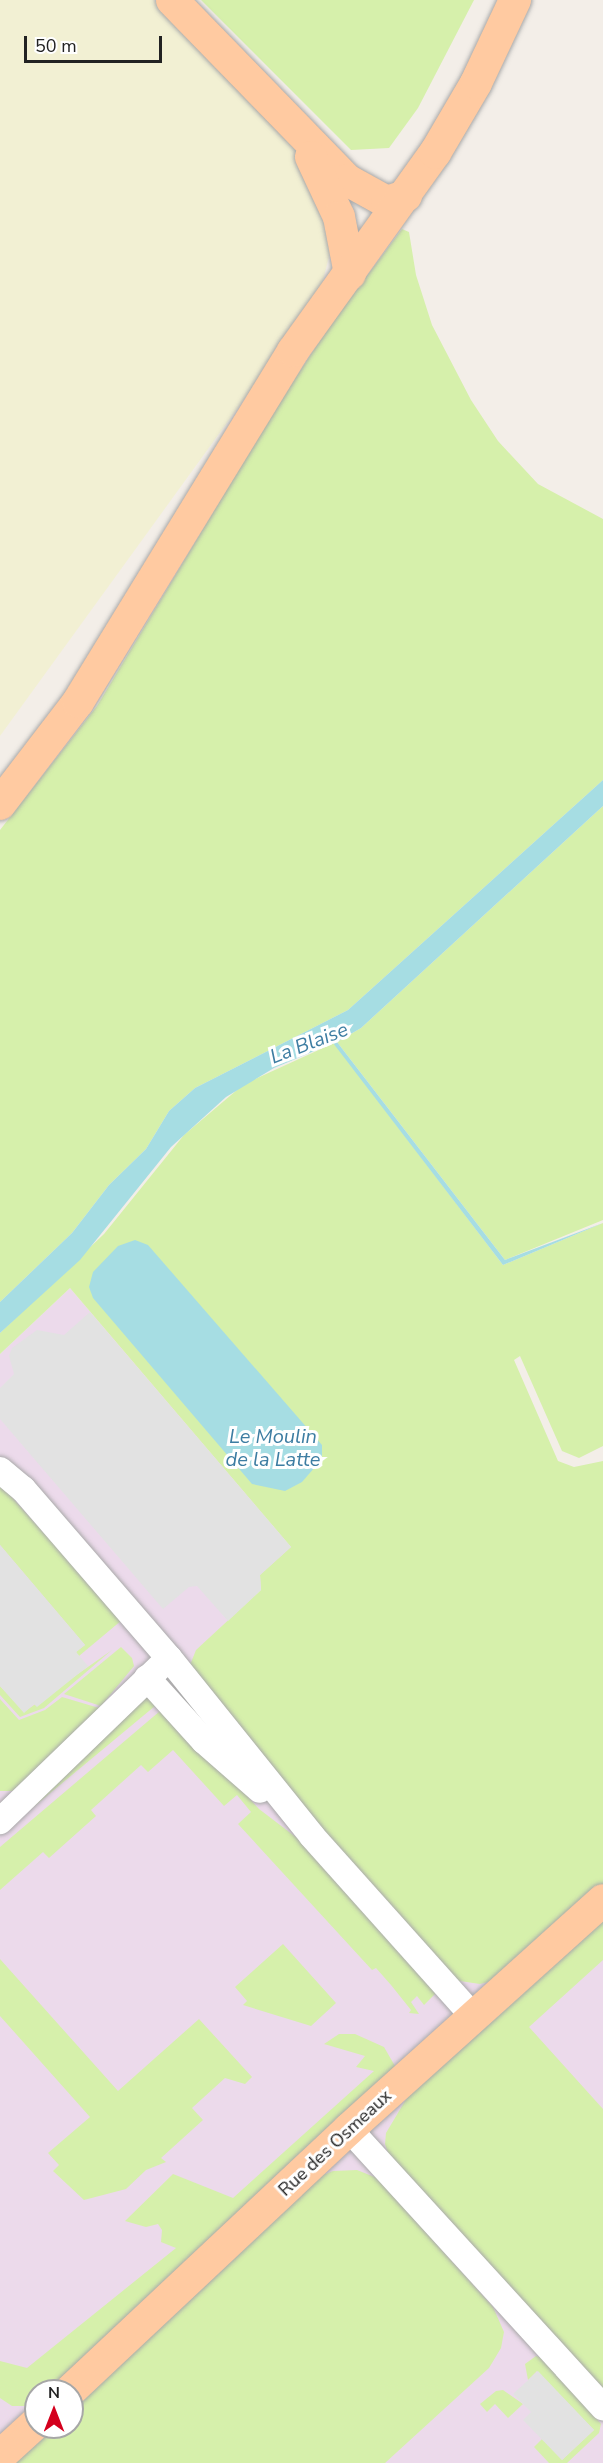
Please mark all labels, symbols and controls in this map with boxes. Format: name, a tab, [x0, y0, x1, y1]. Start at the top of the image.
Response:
scale bar	[27, 24, 165, 62]
text: 50 m	[35, 34, 77, 58]
water label: La Blaise	[267, 1017, 351, 1069]
water label: Le Moulin de la Latte	[226, 1424, 320, 1471]
street label: Rue des Osmeaux	[274, 2085, 396, 2201]
north arrow	[24, 2379, 84, 2439]
text: N	[48, 2382, 60, 2404]

